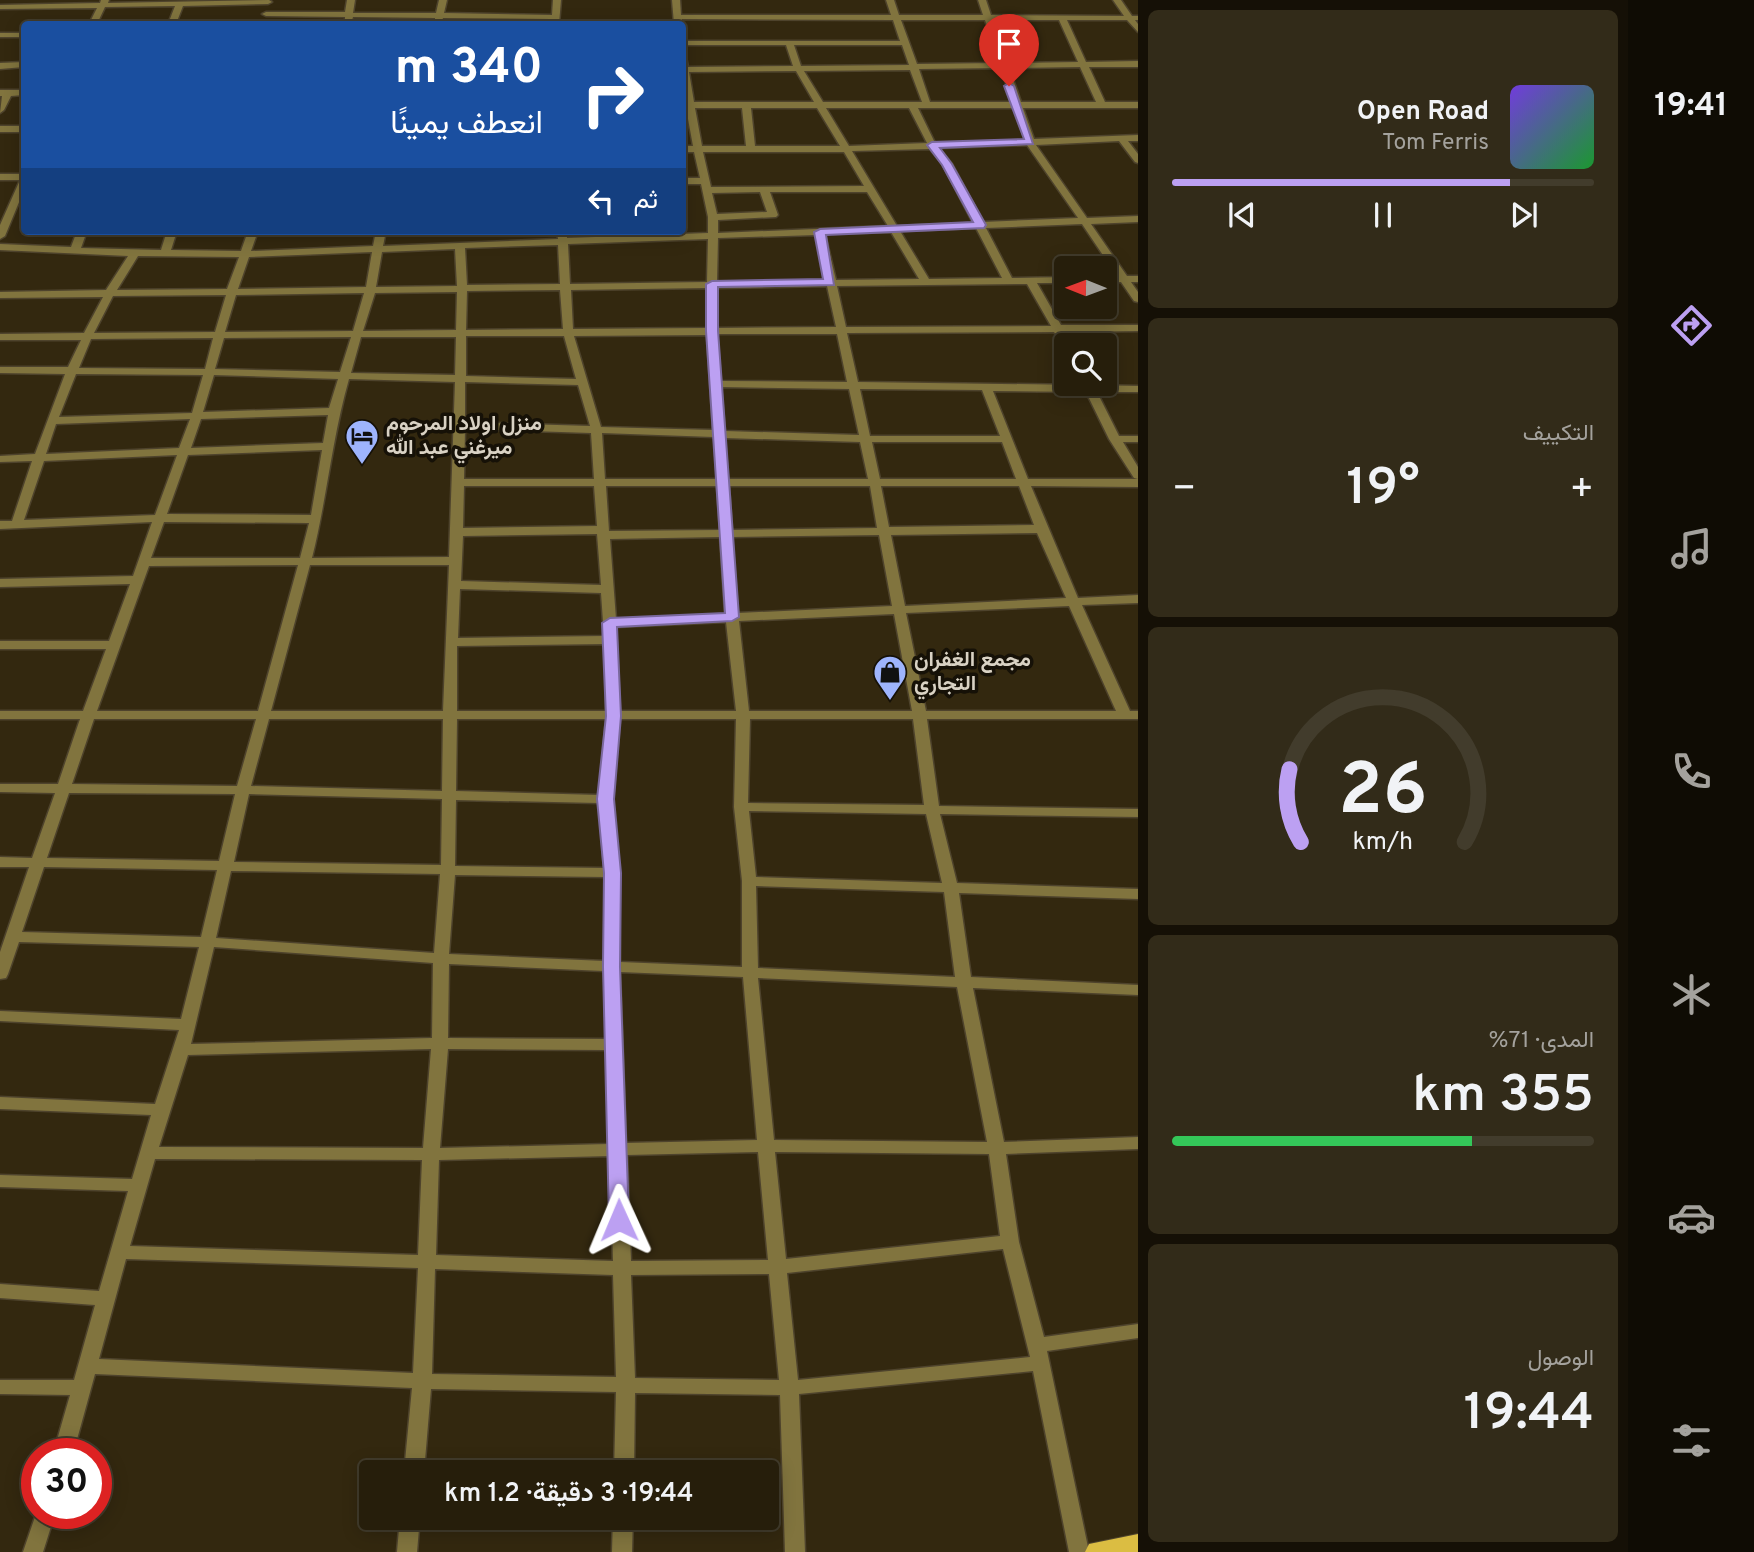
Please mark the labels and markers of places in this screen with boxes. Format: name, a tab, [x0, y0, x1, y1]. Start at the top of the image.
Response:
pin	[979, 14, 1039, 86]
place label: منزل اولاد المرحوم ميرغني عبد الله	[386, 411, 542, 464]
hotel icon: منزل اولاد المرحوم ميرغني عبد الله	[343, 417, 381, 466]
place label: مجمع الغفران التجاري	[914, 647, 1031, 700]
shop icon: مجمع الغفران التجاري	[871, 653, 909, 702]

